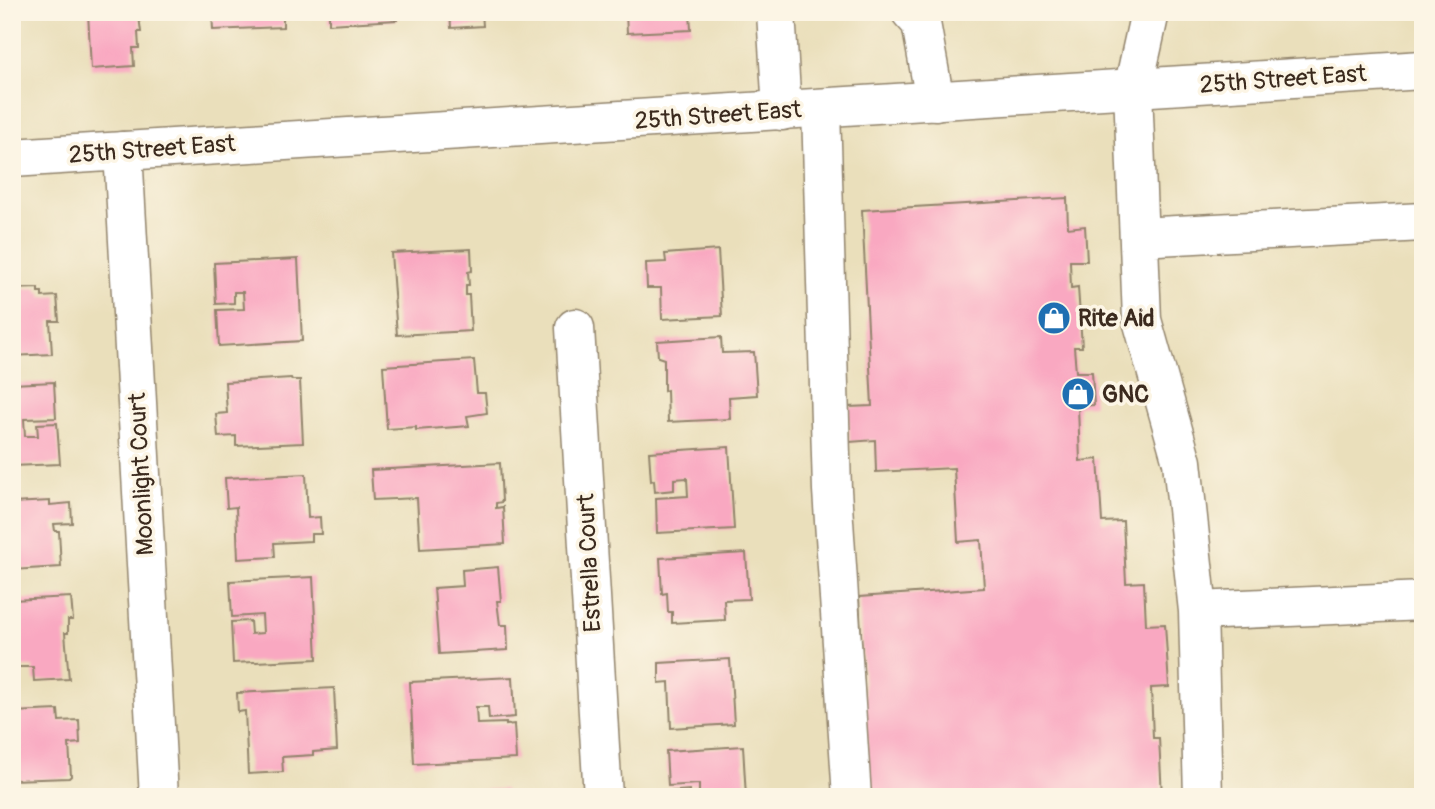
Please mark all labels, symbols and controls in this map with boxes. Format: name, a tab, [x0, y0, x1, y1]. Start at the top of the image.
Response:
street label: 25th Street East	[1199, 59, 1368, 100]
street label: 25th Street East	[634, 95, 803, 136]
street label: 25th Street East	[68, 129, 237, 170]
shop icon: Rite Aid	[1035, 299, 1073, 337]
place label: Rite Aid	[1078, 304, 1155, 333]
shop icon: GNC	[1059, 375, 1097, 413]
place label: GNC	[1102, 380, 1149, 409]
street label: Moonlight Court	[123, 392, 160, 556]
street label: Estrella Court	[571, 493, 608, 633]

